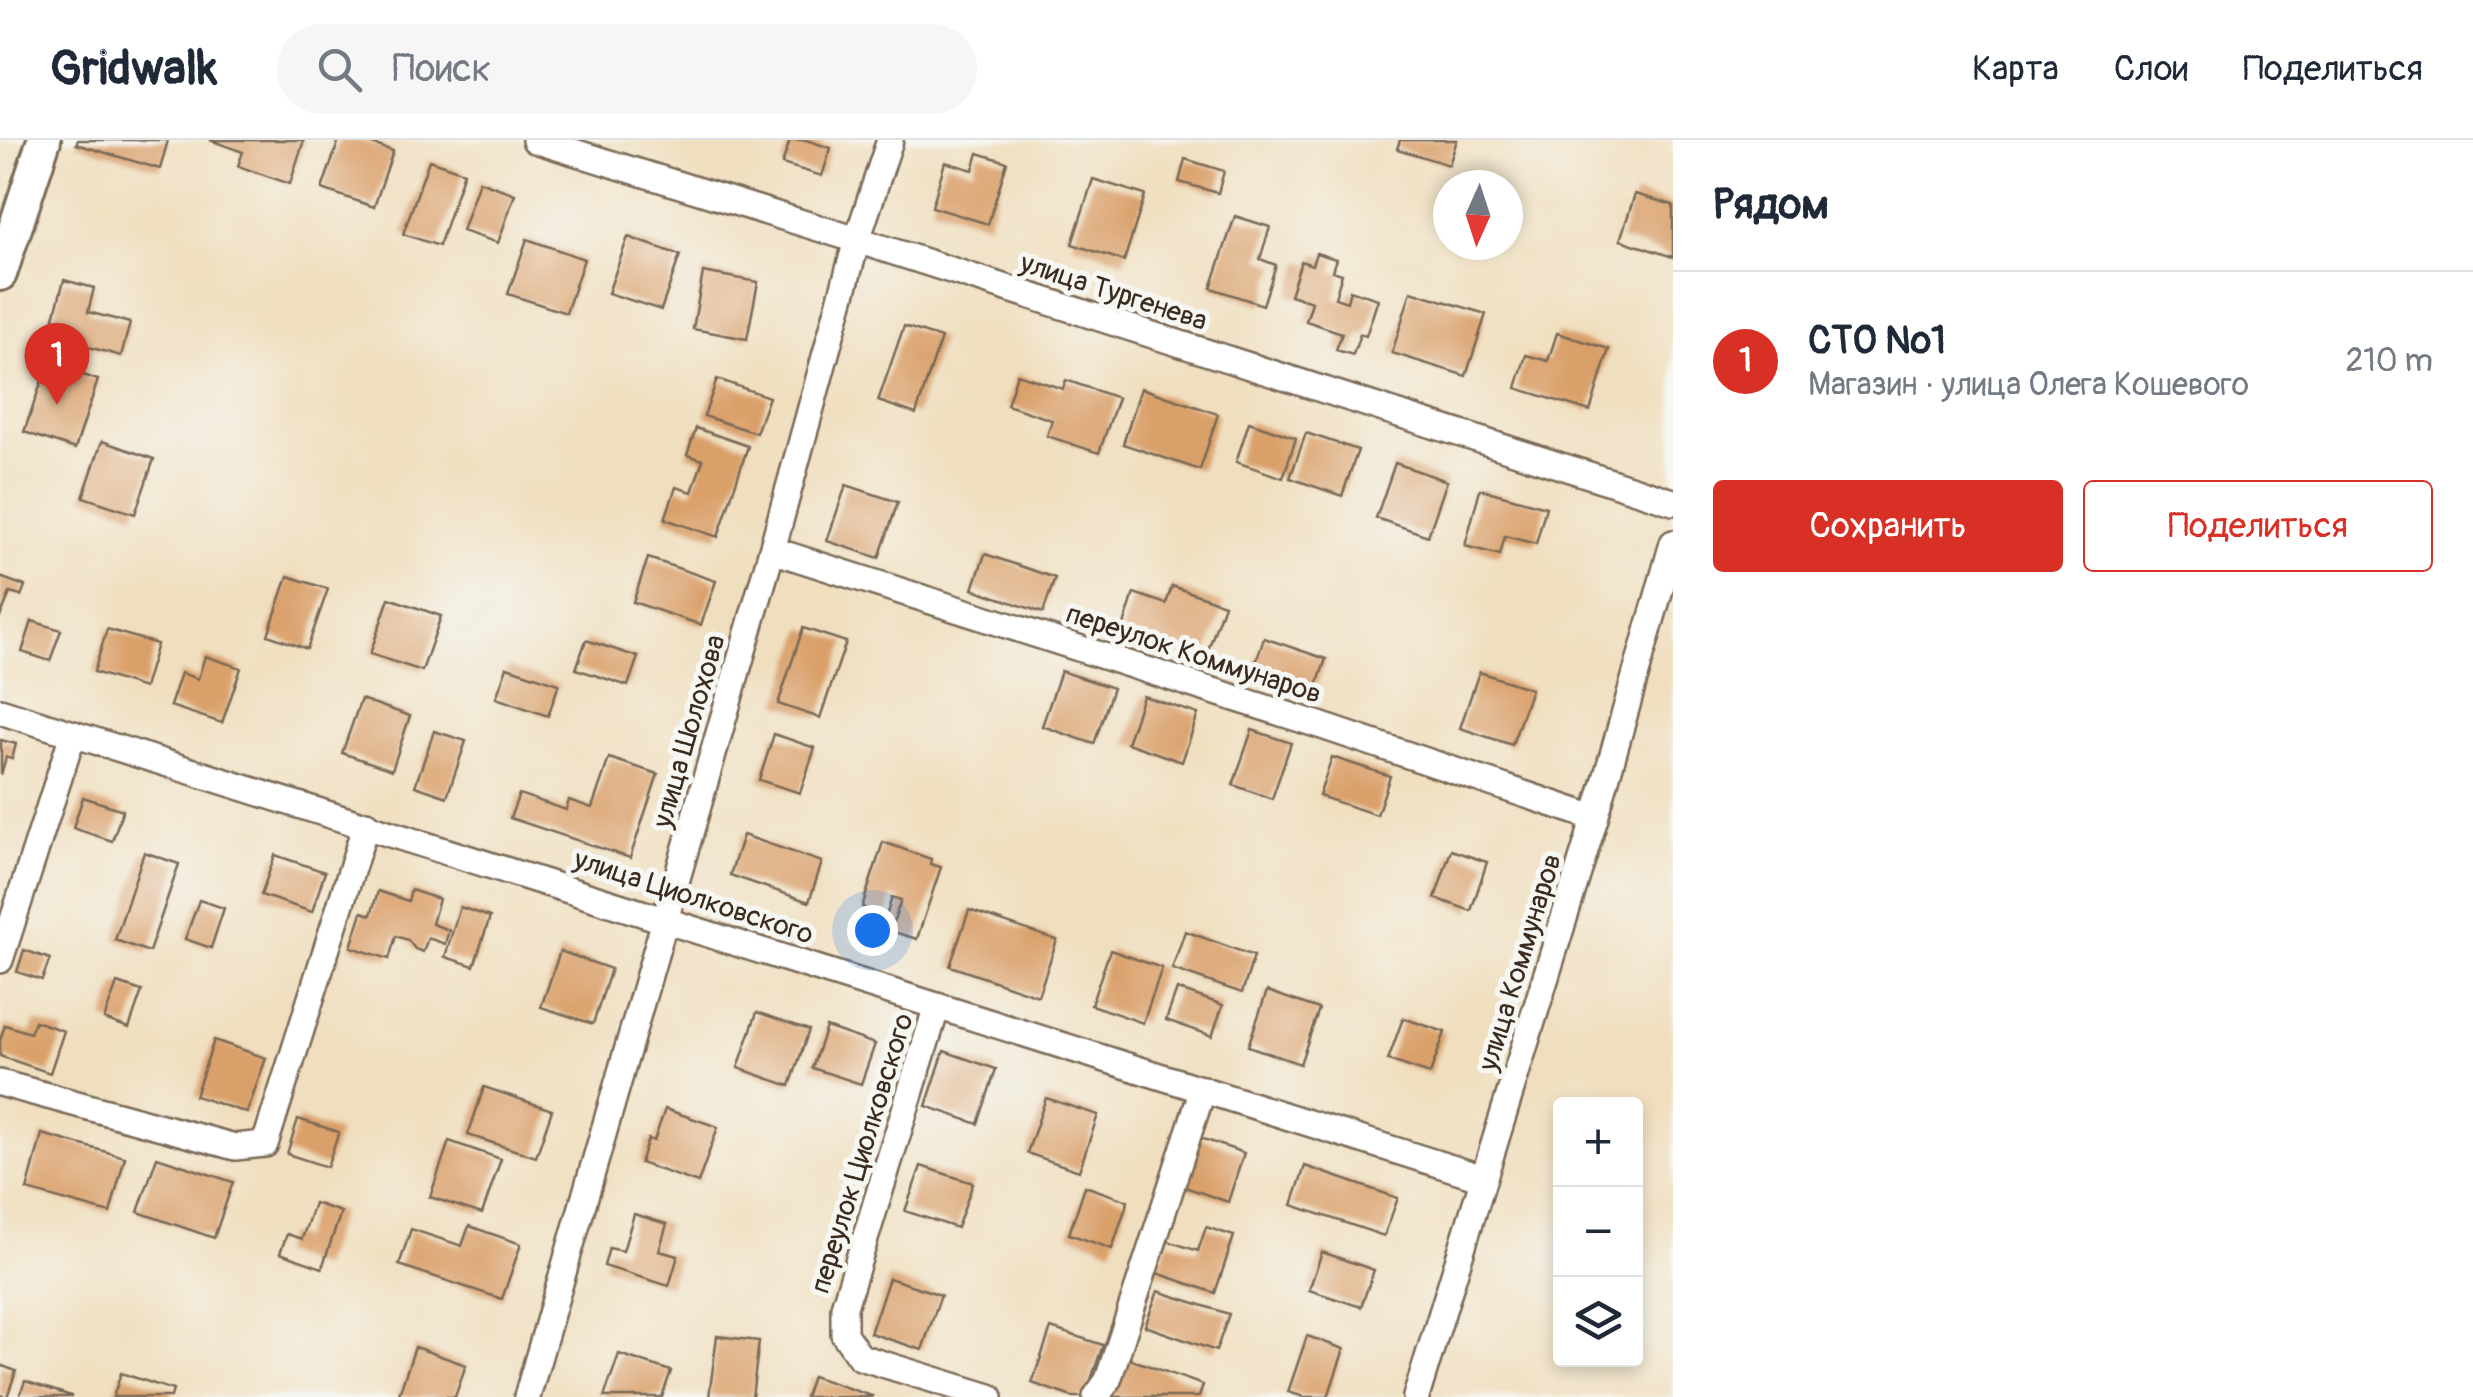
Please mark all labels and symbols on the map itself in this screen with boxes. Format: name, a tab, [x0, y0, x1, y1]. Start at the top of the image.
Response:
north arrow	[1433, 170, 1523, 260]
street label: улица Тургенева	[1015, 245, 1211, 339]
pin: 1	[24, 322, 90, 405]
street label: переулок Коммунаров	[1061, 597, 1326, 712]
street label: улица Шолохова	[645, 631, 734, 833]
street label: улица Циолковского	[569, 842, 818, 953]
street label: улица Коммунаров	[1471, 850, 1570, 1076]
your location	[847, 905, 898, 956]
street label: переулок Циолковского	[803, 1009, 922, 1298]

